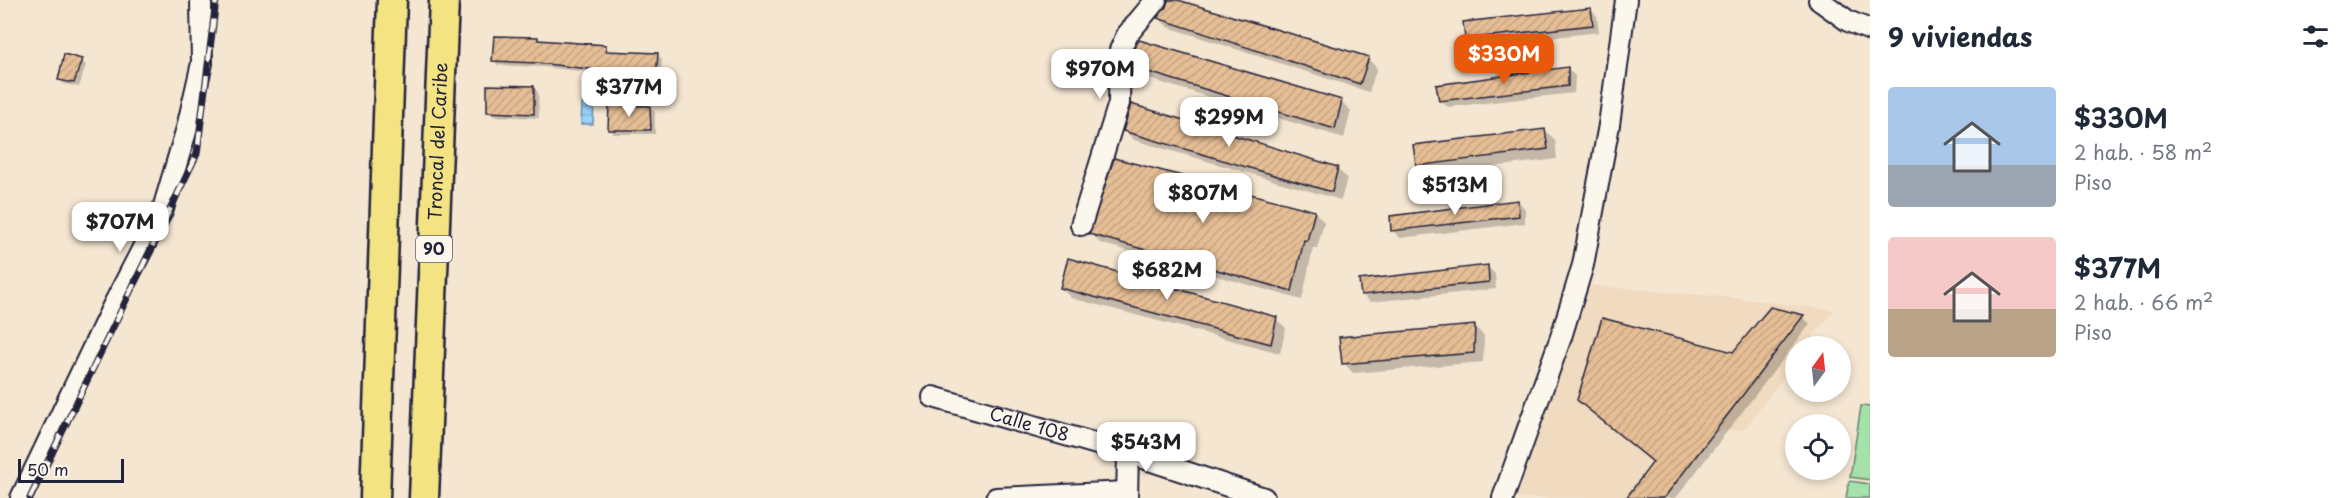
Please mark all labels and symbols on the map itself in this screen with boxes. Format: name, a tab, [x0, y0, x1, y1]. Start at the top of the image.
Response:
pin: $330M	[1462, 34, 1546, 85]
pin: $970M	[1058, 49, 1142, 100]
street label: Troncal del Caribe	[420, 62, 453, 221]
pin: $377M	[587, 67, 671, 118]
pin: $299M	[1187, 97, 1271, 148]
pin: $513M	[1413, 165, 1497, 216]
pin: $807M	[1161, 173, 1245, 224]
pin: $707M	[78, 202, 162, 253]
road number: 90	[416, 236, 452, 262]
pin: $682M	[1125, 250, 1209, 301]
north arrow	[1785, 336, 1851, 402]
street label: Calle 108	[987, 399, 1073, 447]
pin: $543M	[1104, 422, 1188, 473]
scale bar	[18, 456, 124, 484]

